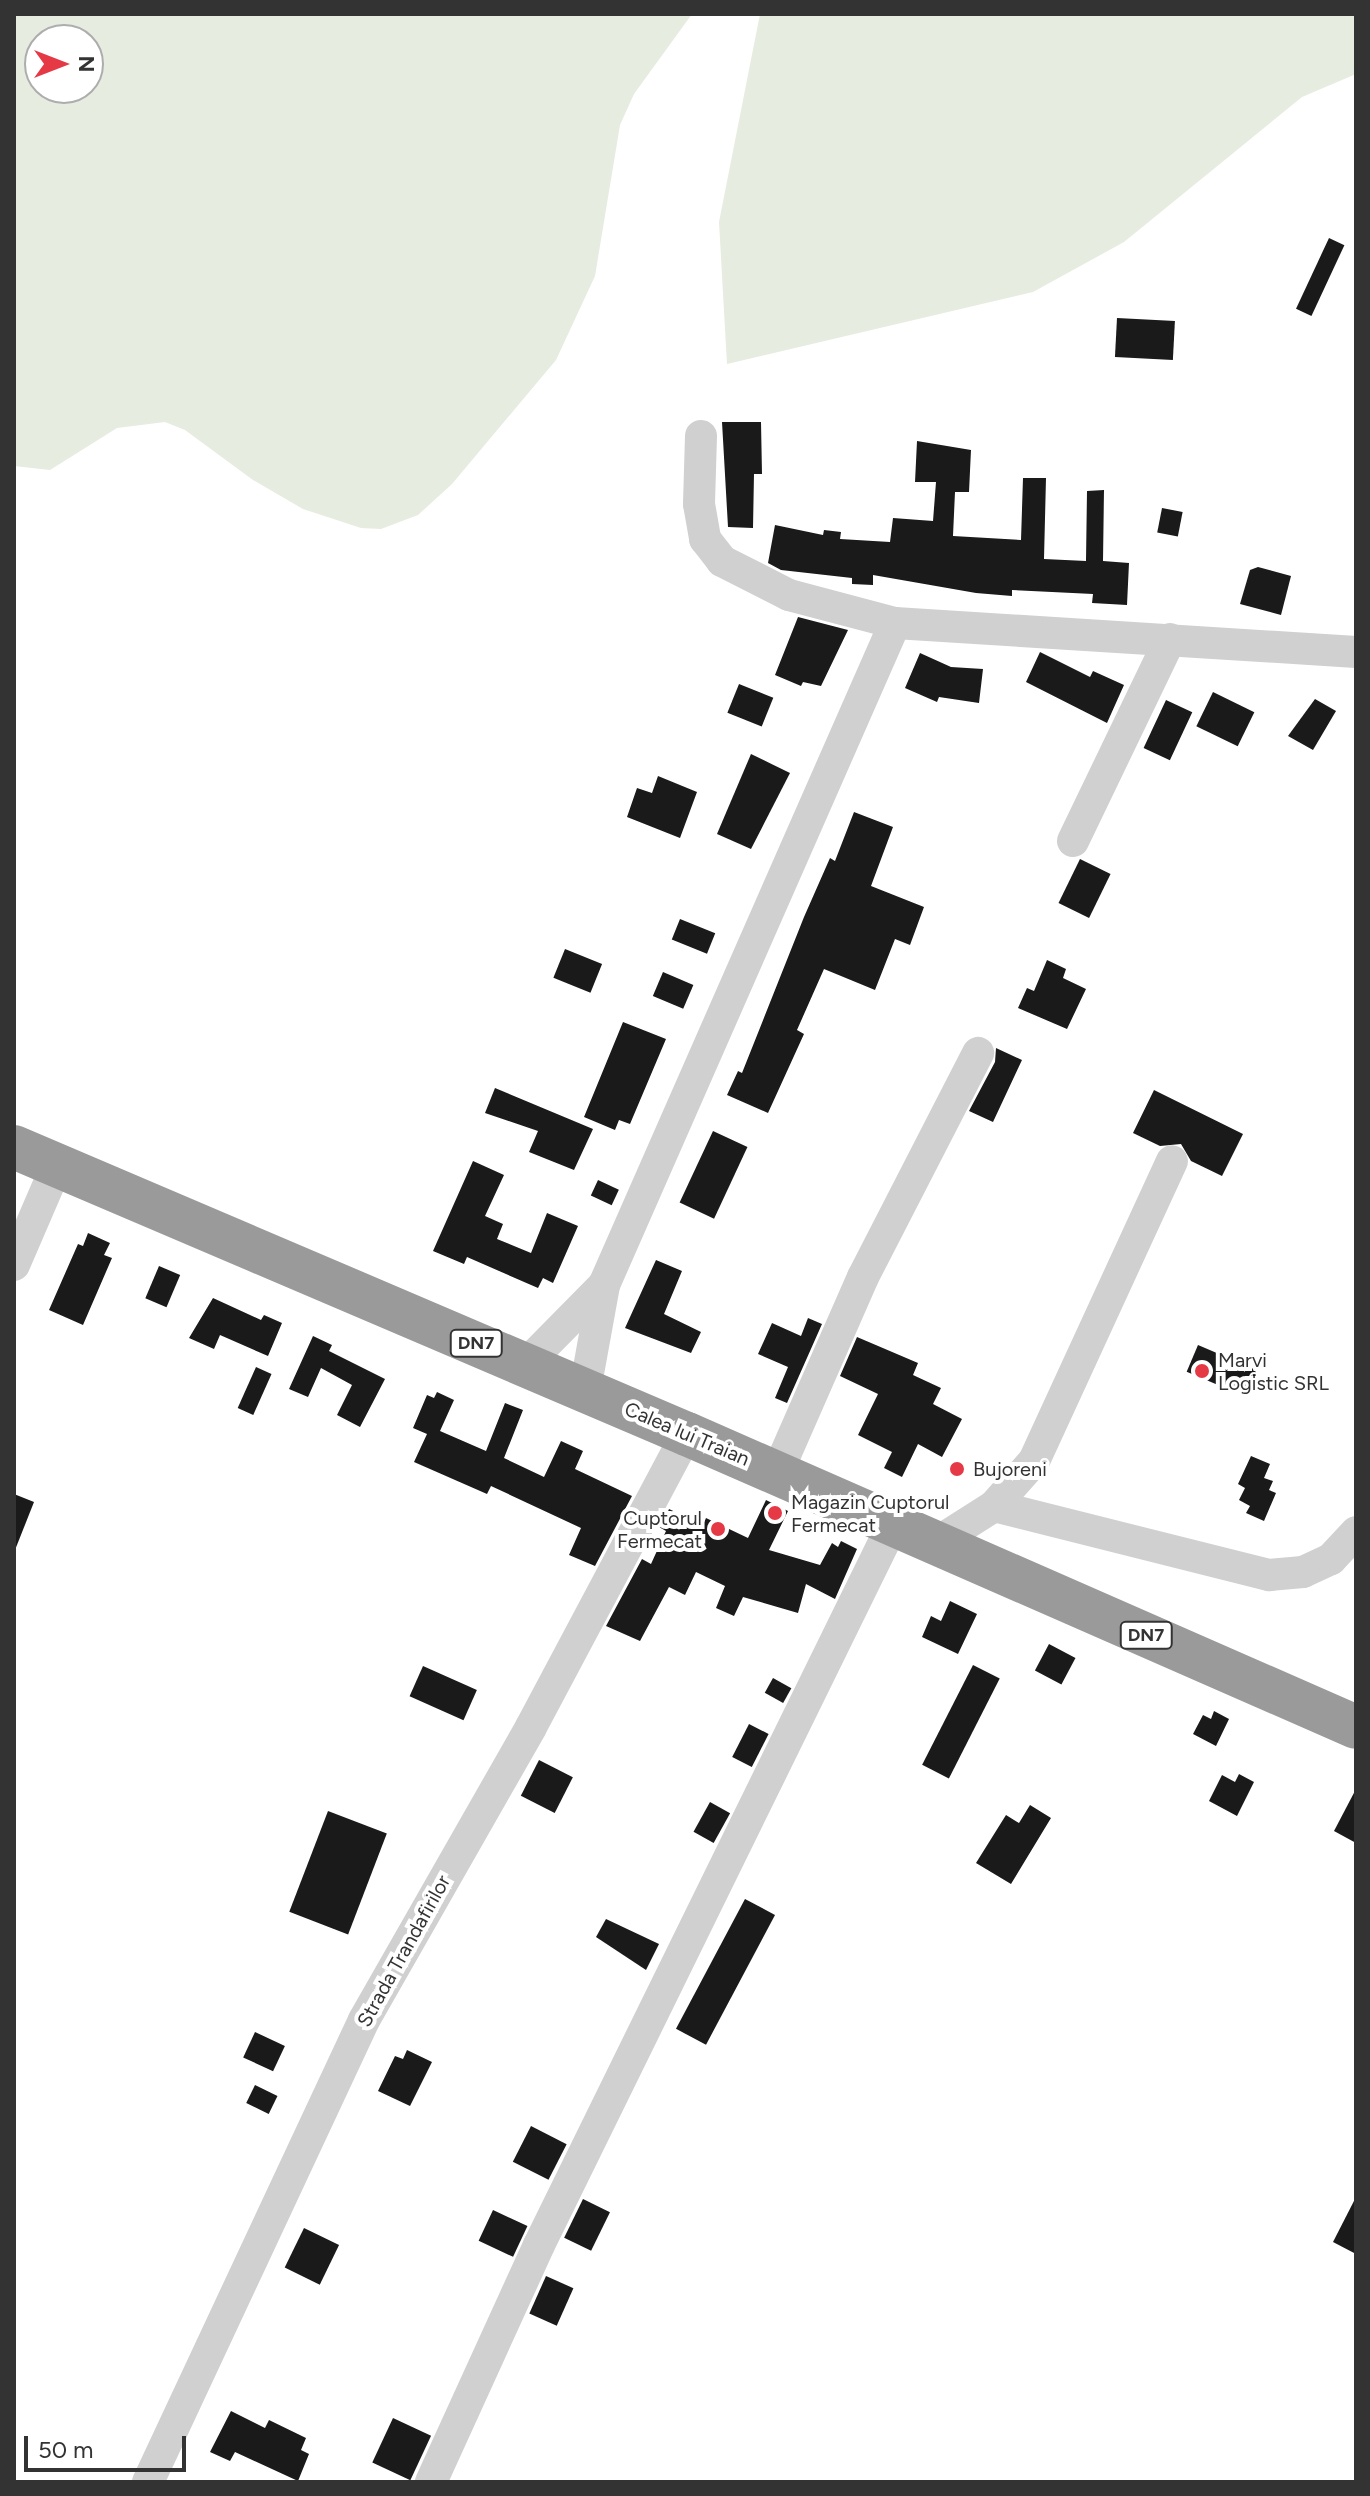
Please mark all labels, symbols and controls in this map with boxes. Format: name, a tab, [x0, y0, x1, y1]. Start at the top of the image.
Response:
north arrow	[24, 24, 104, 104]
text: N	[73, 55, 100, 73]
road number: DN7	[448, 1329, 504, 1357]
place label: Marvi Logistic SRL	[1218, 1348, 1329, 1395]
marker: Marvi Logistic SRL	[1193, 1362, 1211, 1380]
street label: Calea lui Traian	[621, 1397, 753, 1471]
place label: Bujoreni	[973, 1457, 1047, 1481]
marker: Bujoreni	[948, 1460, 966, 1478]
place label: Magazin Cuptorul Fermecat	[791, 1490, 949, 1537]
marker: Magazin Cuptorul Fermecat	[766, 1504, 784, 1522]
place label: Cuptorul Fermecat	[617, 1506, 702, 1553]
marker: Cuptorul Fermecat	[709, 1520, 727, 1538]
road number: DN7	[1118, 1621, 1174, 1649]
street label: Strada Trandafirilor	[352, 1871, 456, 2031]
scale bar	[28, 2420, 190, 2470]
text: 50 m	[38, 2435, 94, 2464]

